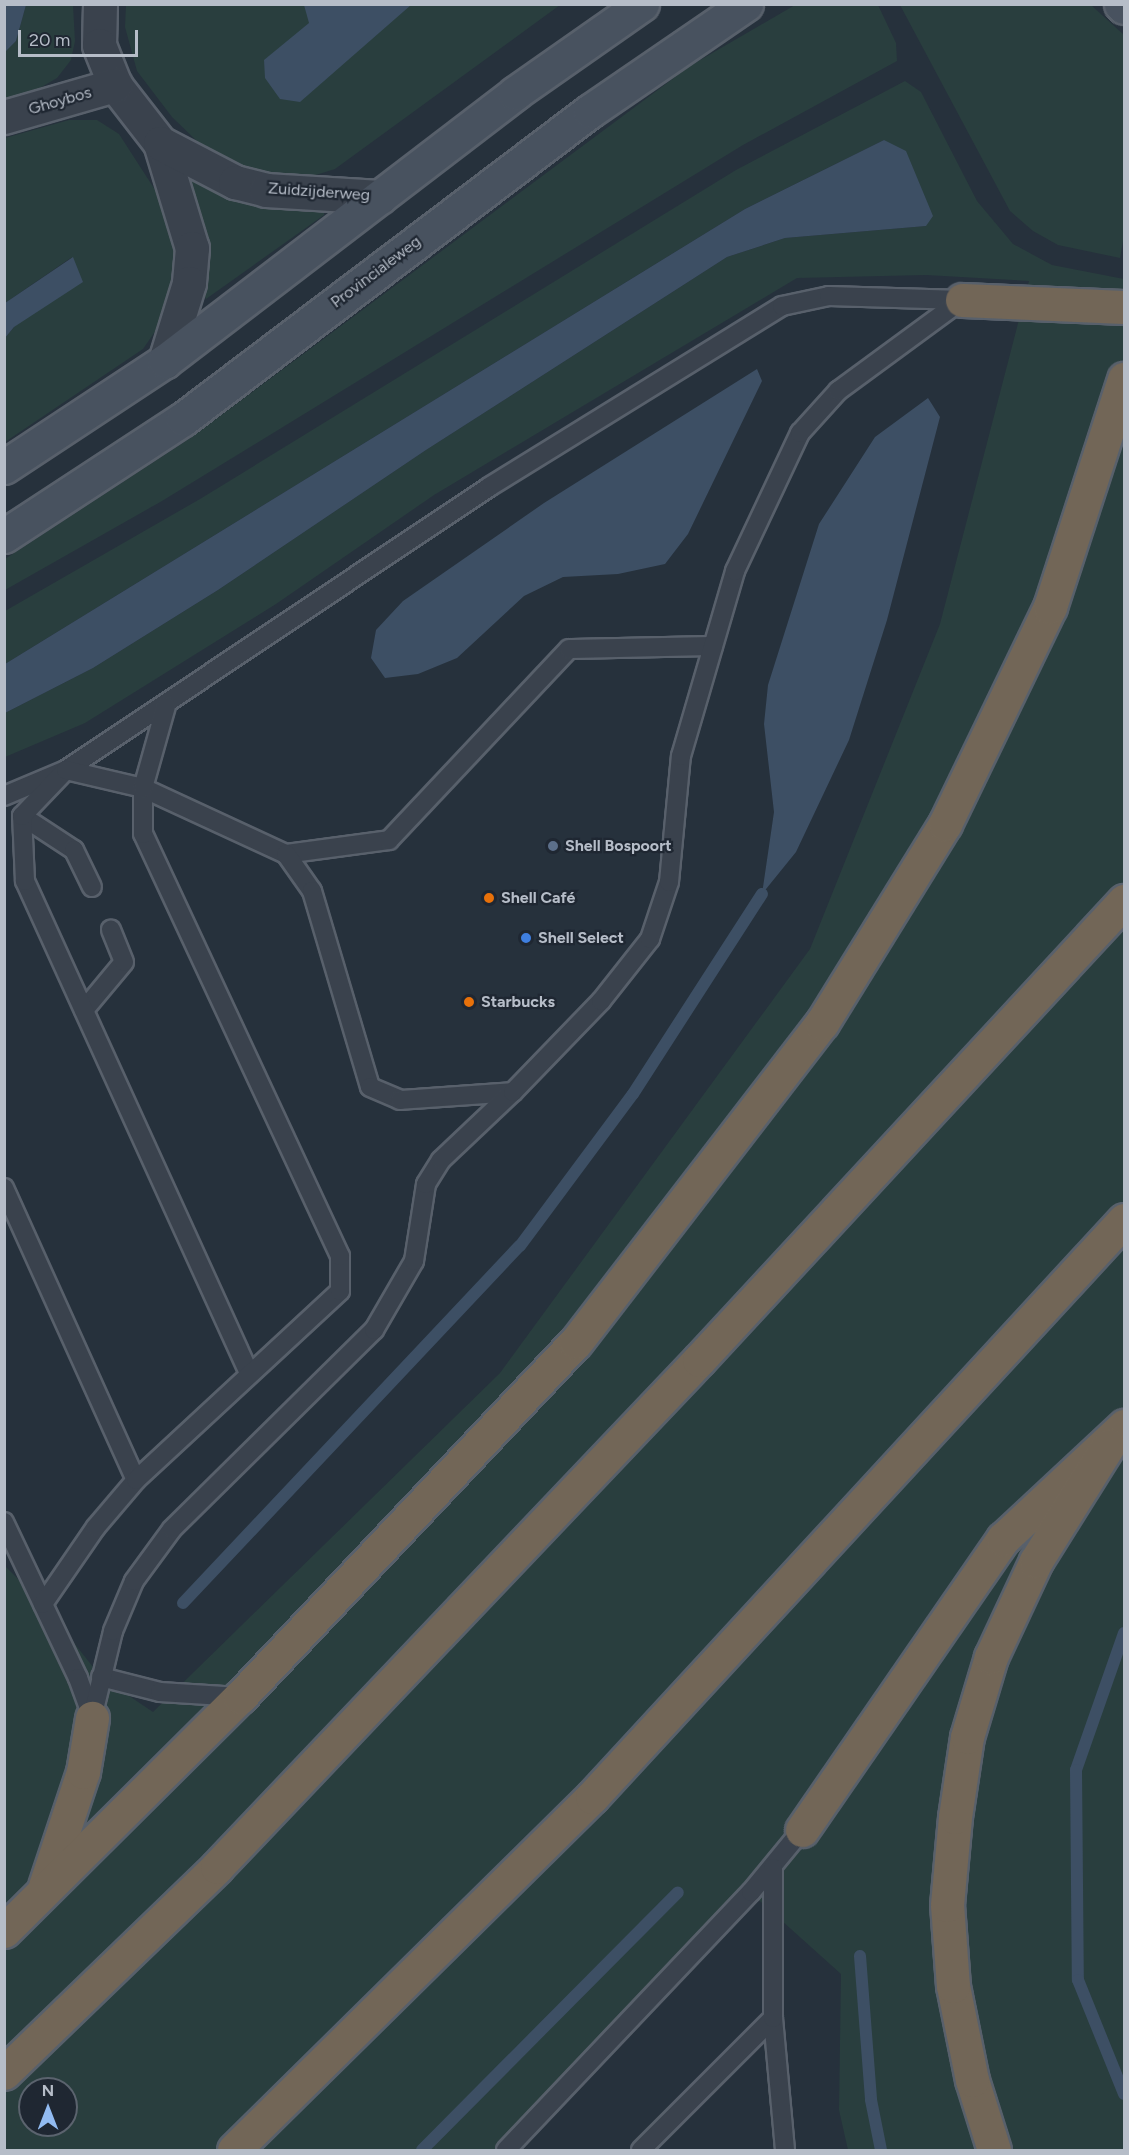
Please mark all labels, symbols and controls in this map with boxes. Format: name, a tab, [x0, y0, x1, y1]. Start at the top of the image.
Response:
scale bar	[21, 18, 141, 56]
text: 20 m	[29, 29, 70, 51]
street label: Ghoybos	[26, 83, 94, 119]
street label: Zuidzijderweg	[267, 179, 371, 205]
street label: Provincialeweg	[327, 232, 425, 312]
place label: Shell Bospoort	[565, 836, 672, 856]
marker: Shell Bospoort	[546, 839, 560, 853]
place label: Shell Café	[501, 888, 576, 908]
marker: Shell Café	[482, 891, 496, 905]
place label: Shell Select	[538, 928, 624, 948]
marker: Shell Select	[519, 931, 533, 945]
place label: Starbucks	[481, 992, 555, 1012]
marker: Starbucks	[462, 995, 476, 1009]
north arrow	[18, 2077, 78, 2137]
text: N	[42, 2081, 54, 2100]

